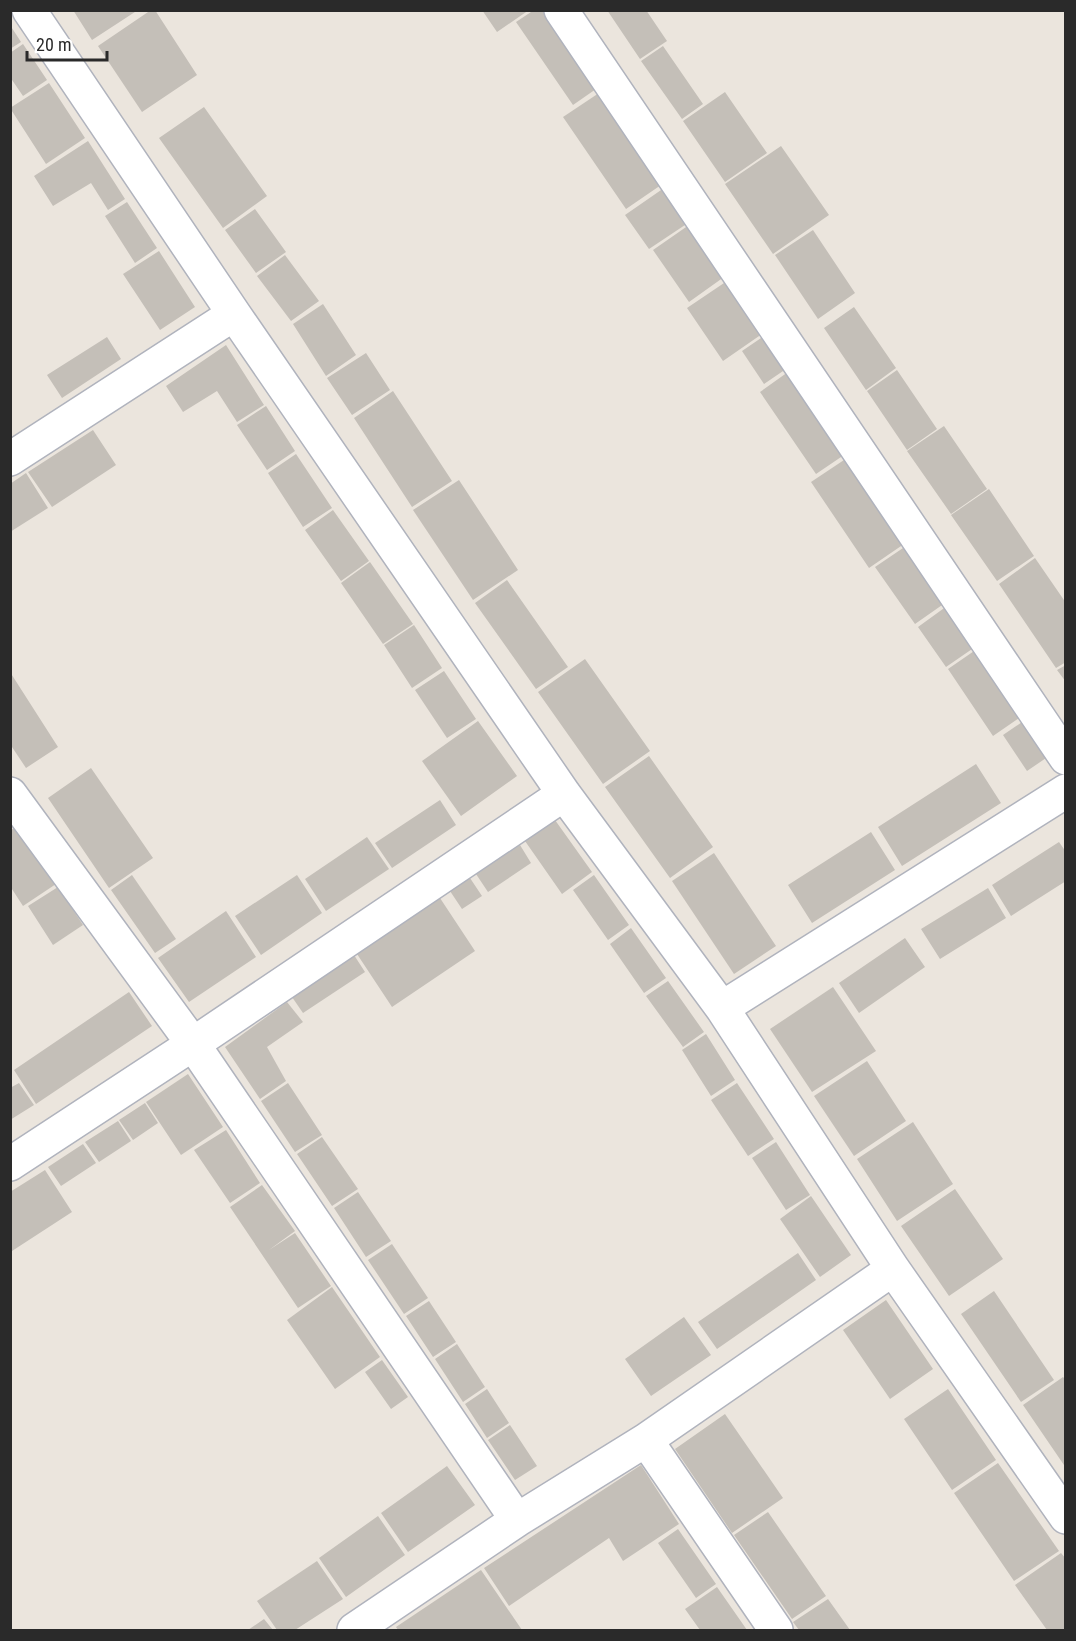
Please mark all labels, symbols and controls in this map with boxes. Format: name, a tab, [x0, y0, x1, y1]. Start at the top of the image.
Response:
scale bar	[27, 24, 106, 62]
text: 20 m	[36, 34, 71, 55]

